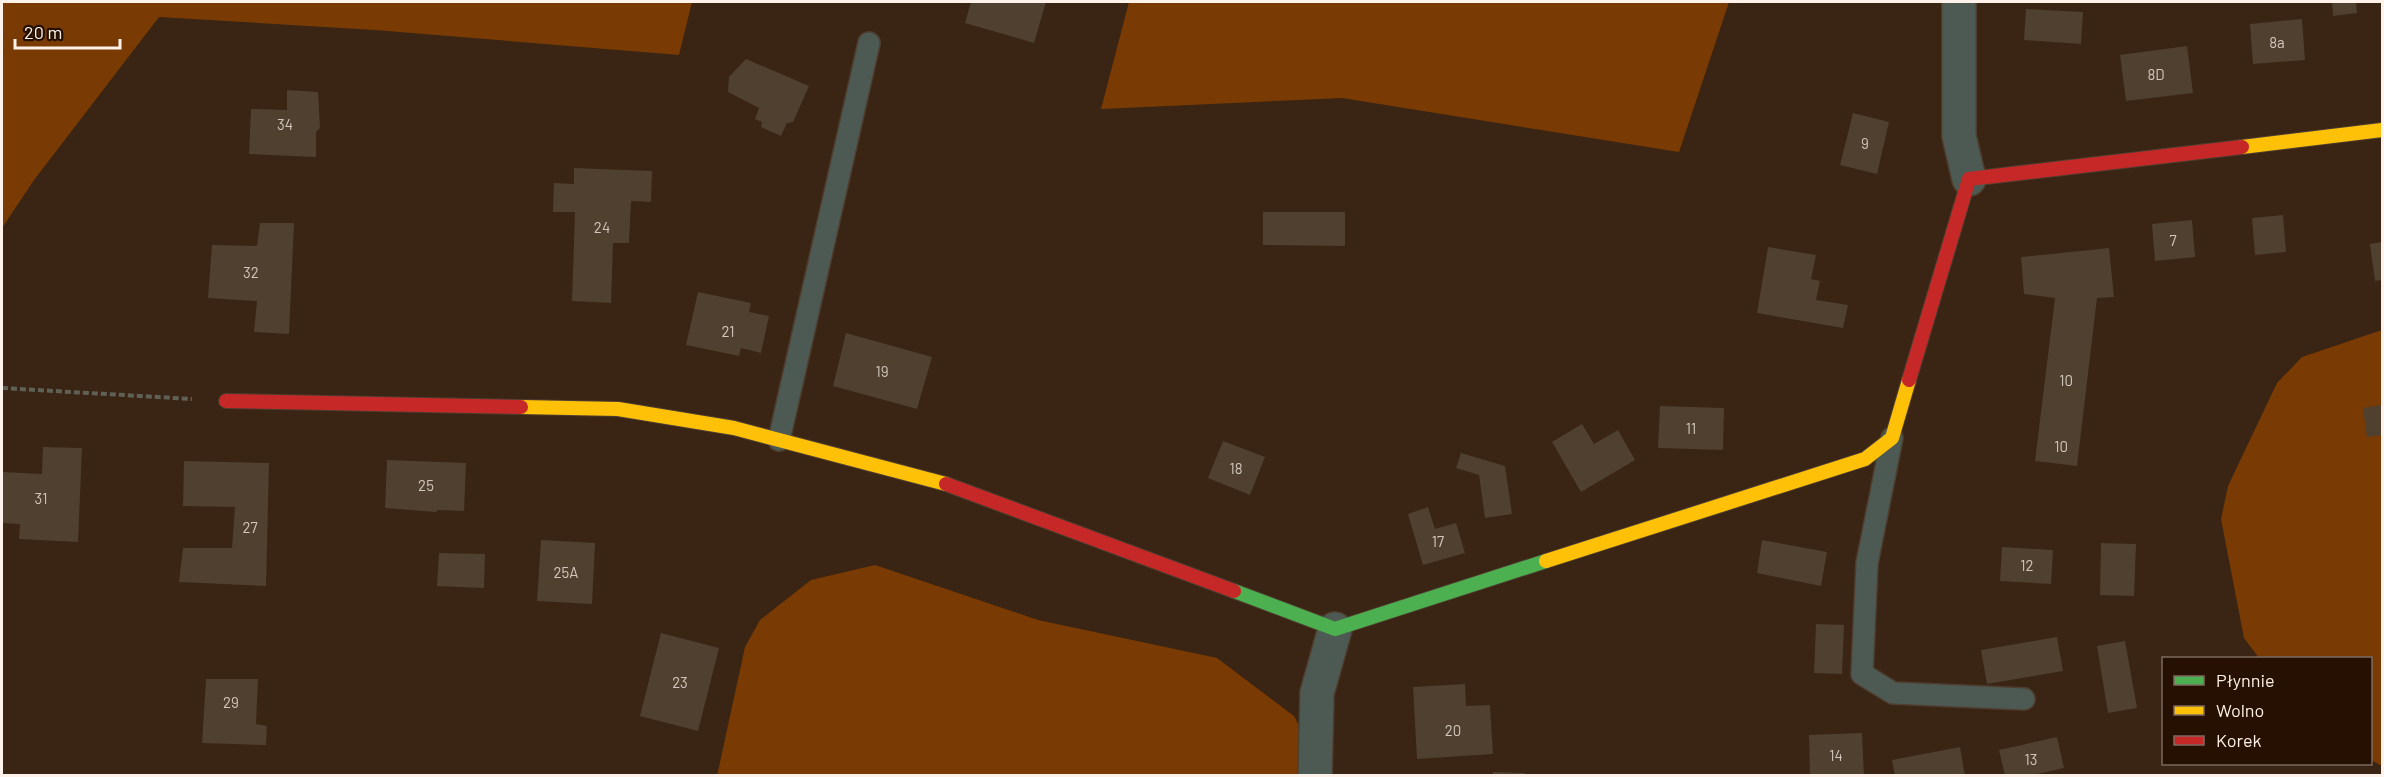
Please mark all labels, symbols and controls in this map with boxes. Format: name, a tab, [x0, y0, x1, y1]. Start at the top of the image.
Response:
scale bar	[15, 12, 120, 50]
text: 20 m	[24, 21, 62, 43]
house number: 8a	[2269, 33, 2285, 51]
house number: 8D	[2147, 65, 2165, 83]
house number: 34	[277, 115, 293, 133]
house number: 9	[1861, 134, 1869, 152]
house number: 24	[594, 218, 610, 236]
house number: 7	[2169, 231, 2177, 249]
house number: 32	[243, 263, 259, 281]
house number: 21	[721, 322, 735, 340]
house number: 19	[875, 362, 889, 380]
house number: 10	[2059, 371, 2073, 389]
house number: 11	[1686, 419, 1696, 437]
house number: 10	[2054, 437, 2068, 455]
house number: 18	[1229, 459, 1243, 477]
house number: 25	[418, 476, 434, 494]
house number: 31	[35, 489, 47, 507]
house number: 27	[242, 518, 258, 536]
house number: 17	[1432, 532, 1444, 550]
house number: 12	[2020, 556, 2034, 574]
house number: 25A	[554, 563, 578, 581]
legend	[2162, 657, 2372, 765]
text: Płynnie	[2216, 669, 2275, 691]
house number: 23	[672, 673, 688, 691]
house number: 29	[223, 693, 239, 711]
text: Wolno	[2216, 699, 2264, 721]
house number: 20	[1445, 721, 1461, 739]
text: Korek	[2216, 729, 2262, 751]
house number: 14	[1829, 746, 1843, 764]
house number: 13	[2025, 750, 2037, 768]

